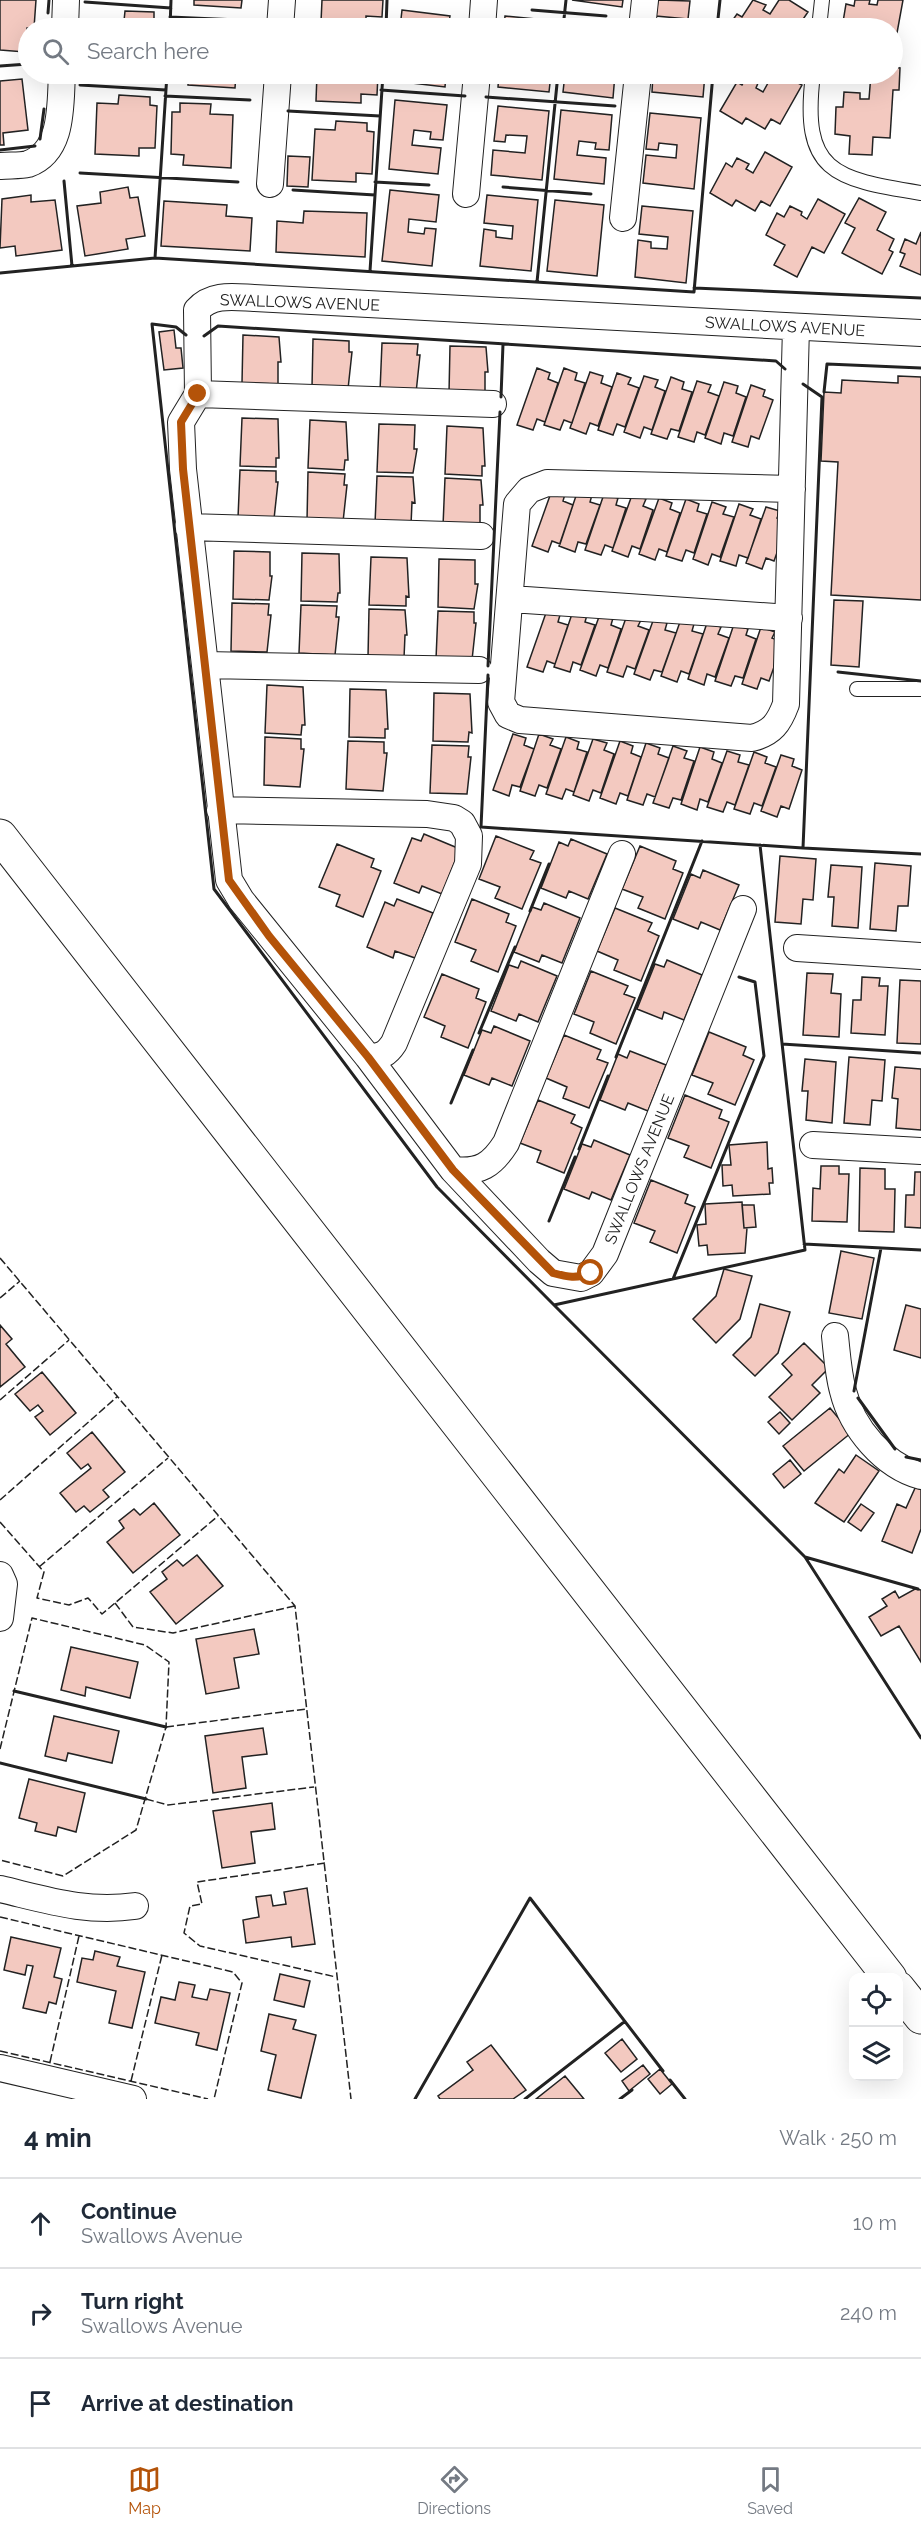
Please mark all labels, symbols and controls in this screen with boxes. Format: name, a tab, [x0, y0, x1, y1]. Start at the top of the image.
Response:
search box	[18, 18, 903, 84]
icon: search	[39, 35, 72, 68]
text: Search here	[87, 38, 209, 64]
street label: SWALLOWS AVENUE	[220, 290, 381, 315]
street label: SWALLOWS AVENUE	[704, 313, 866, 340]
route end	[184, 380, 210, 406]
street label: SWALLOWS AVENUE	[601, 1091, 678, 1247]
route start	[577, 1259, 603, 1285]
map controls	[849, 1973, 903, 2081]
button: locate	[849, 1973, 903, 2027]
button: layers	[849, 2027, 903, 2081]
text: 4 min	[24, 2123, 92, 2153]
text: Walk · 250 m	[779, 2126, 897, 2150]
text: Continue	[81, 2198, 177, 2224]
icon: ahead	[24, 2207, 57, 2240]
text: 10 m	[853, 2211, 897, 2235]
text: Swallows Avenue	[81, 2224, 242, 2248]
text: Turn right	[81, 2288, 184, 2314]
icon: right	[24, 2297, 57, 2330]
text: 240 m	[840, 2301, 897, 2325]
text: Swallows Avenue	[81, 2314, 242, 2338]
icon: arrive	[24, 2387, 57, 2420]
text: Arrive at destination	[81, 2390, 294, 2416]
tab: Map	[128, 2463, 161, 2518]
tab: Directions	[417, 2463, 491, 2518]
tab: Saved	[747, 2463, 793, 2518]

